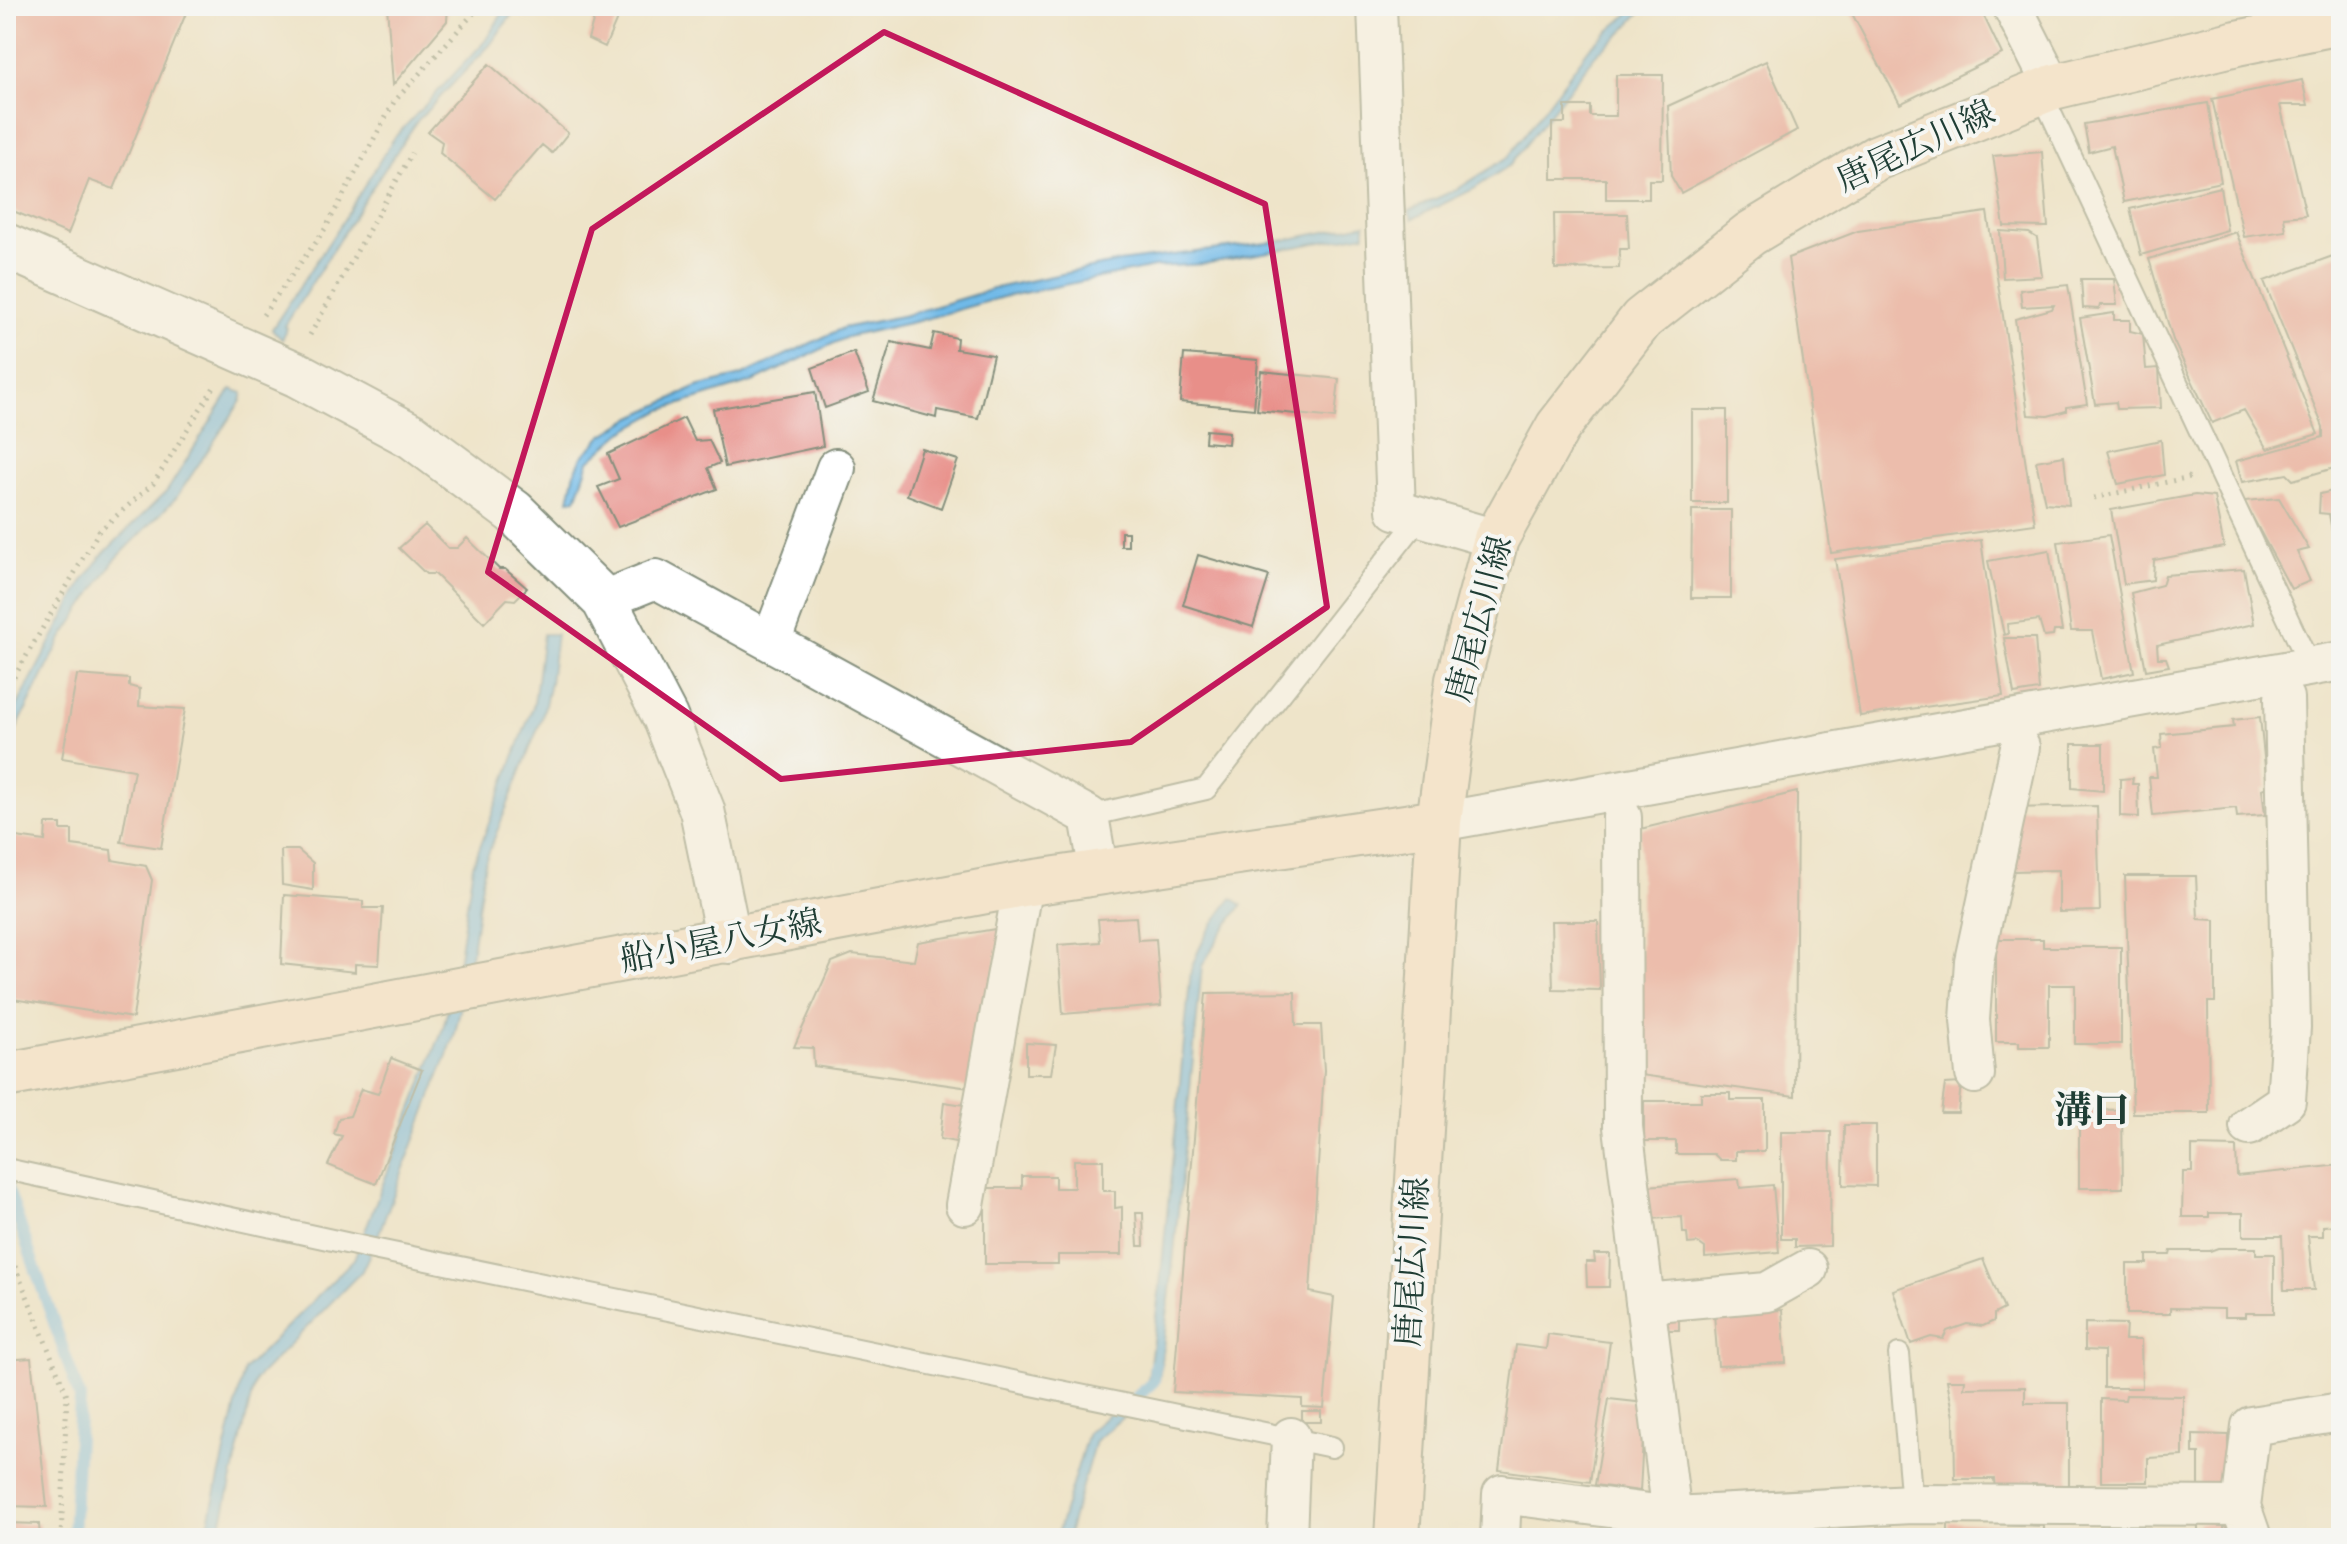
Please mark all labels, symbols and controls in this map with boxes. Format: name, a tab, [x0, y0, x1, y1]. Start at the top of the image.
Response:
street label: 唐尾広川線	[1830, 92, 2002, 202]
street label: 唐尾広川線	[1438, 531, 1522, 707]
street label: 船小屋八女線	[617, 902, 825, 982]
district label: 溝口	[2054, 1088, 2130, 1136]
street label: 唐尾広川線	[1388, 1176, 1438, 1348]

